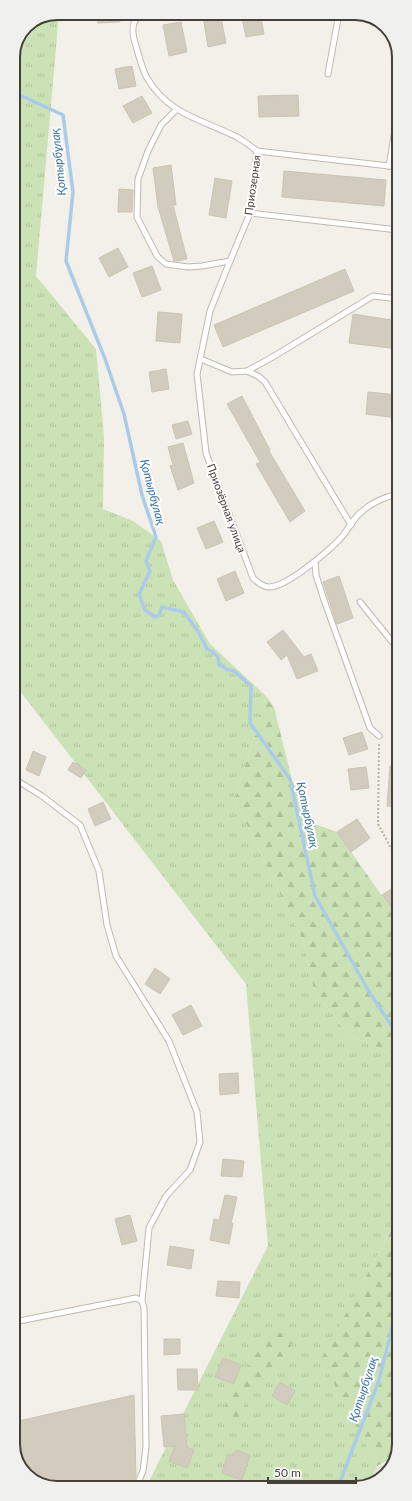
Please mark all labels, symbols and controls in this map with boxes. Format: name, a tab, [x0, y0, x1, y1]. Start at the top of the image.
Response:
water label: Қотырбұлақ	[47, 128, 69, 196]
street label: Приозерная	[241, 154, 263, 216]
water label: Қотырбұлақ	[137, 457, 169, 527]
street label: Приозёрная улица	[205, 462, 249, 554]
water label: Қотырбұлақ	[294, 780, 322, 850]
water label: Қотырбұлақ	[345, 1355, 381, 1423]
scale bar	[268, 1459, 356, 1485]
text: 50 m	[274, 1465, 301, 1480]

